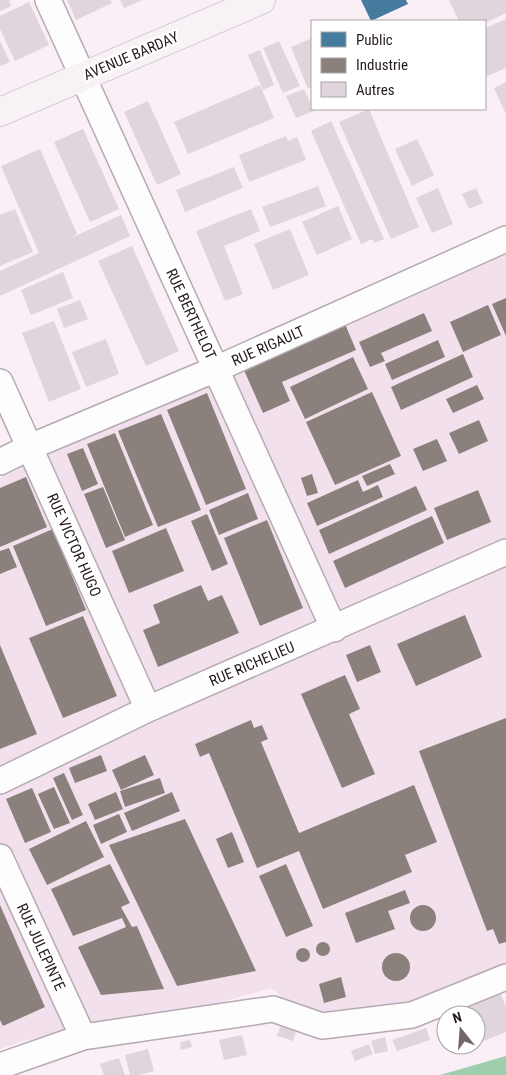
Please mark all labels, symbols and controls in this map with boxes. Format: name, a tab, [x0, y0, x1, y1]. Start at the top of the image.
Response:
legend	[311, 20, 486, 110]
street label: AVENUE BARDAY	[81, 28, 181, 84]
text: Public	[356, 31, 393, 49]
text: Industrie	[356, 56, 408, 74]
text: Autres	[356, 81, 395, 99]
street label: RUE BERTHELOT	[162, 266, 220, 362]
street label: RUE RIGAULT	[229, 322, 307, 370]
street label: RUE VICTOR HUGO	[43, 490, 105, 600]
street label: RUE RICHELIEU	[207, 638, 297, 690]
street label: RUE JULEPINTE	[13, 901, 69, 993]
north arrow	[436, 1005, 486, 1055]
text: N	[451, 1009, 464, 1026]

